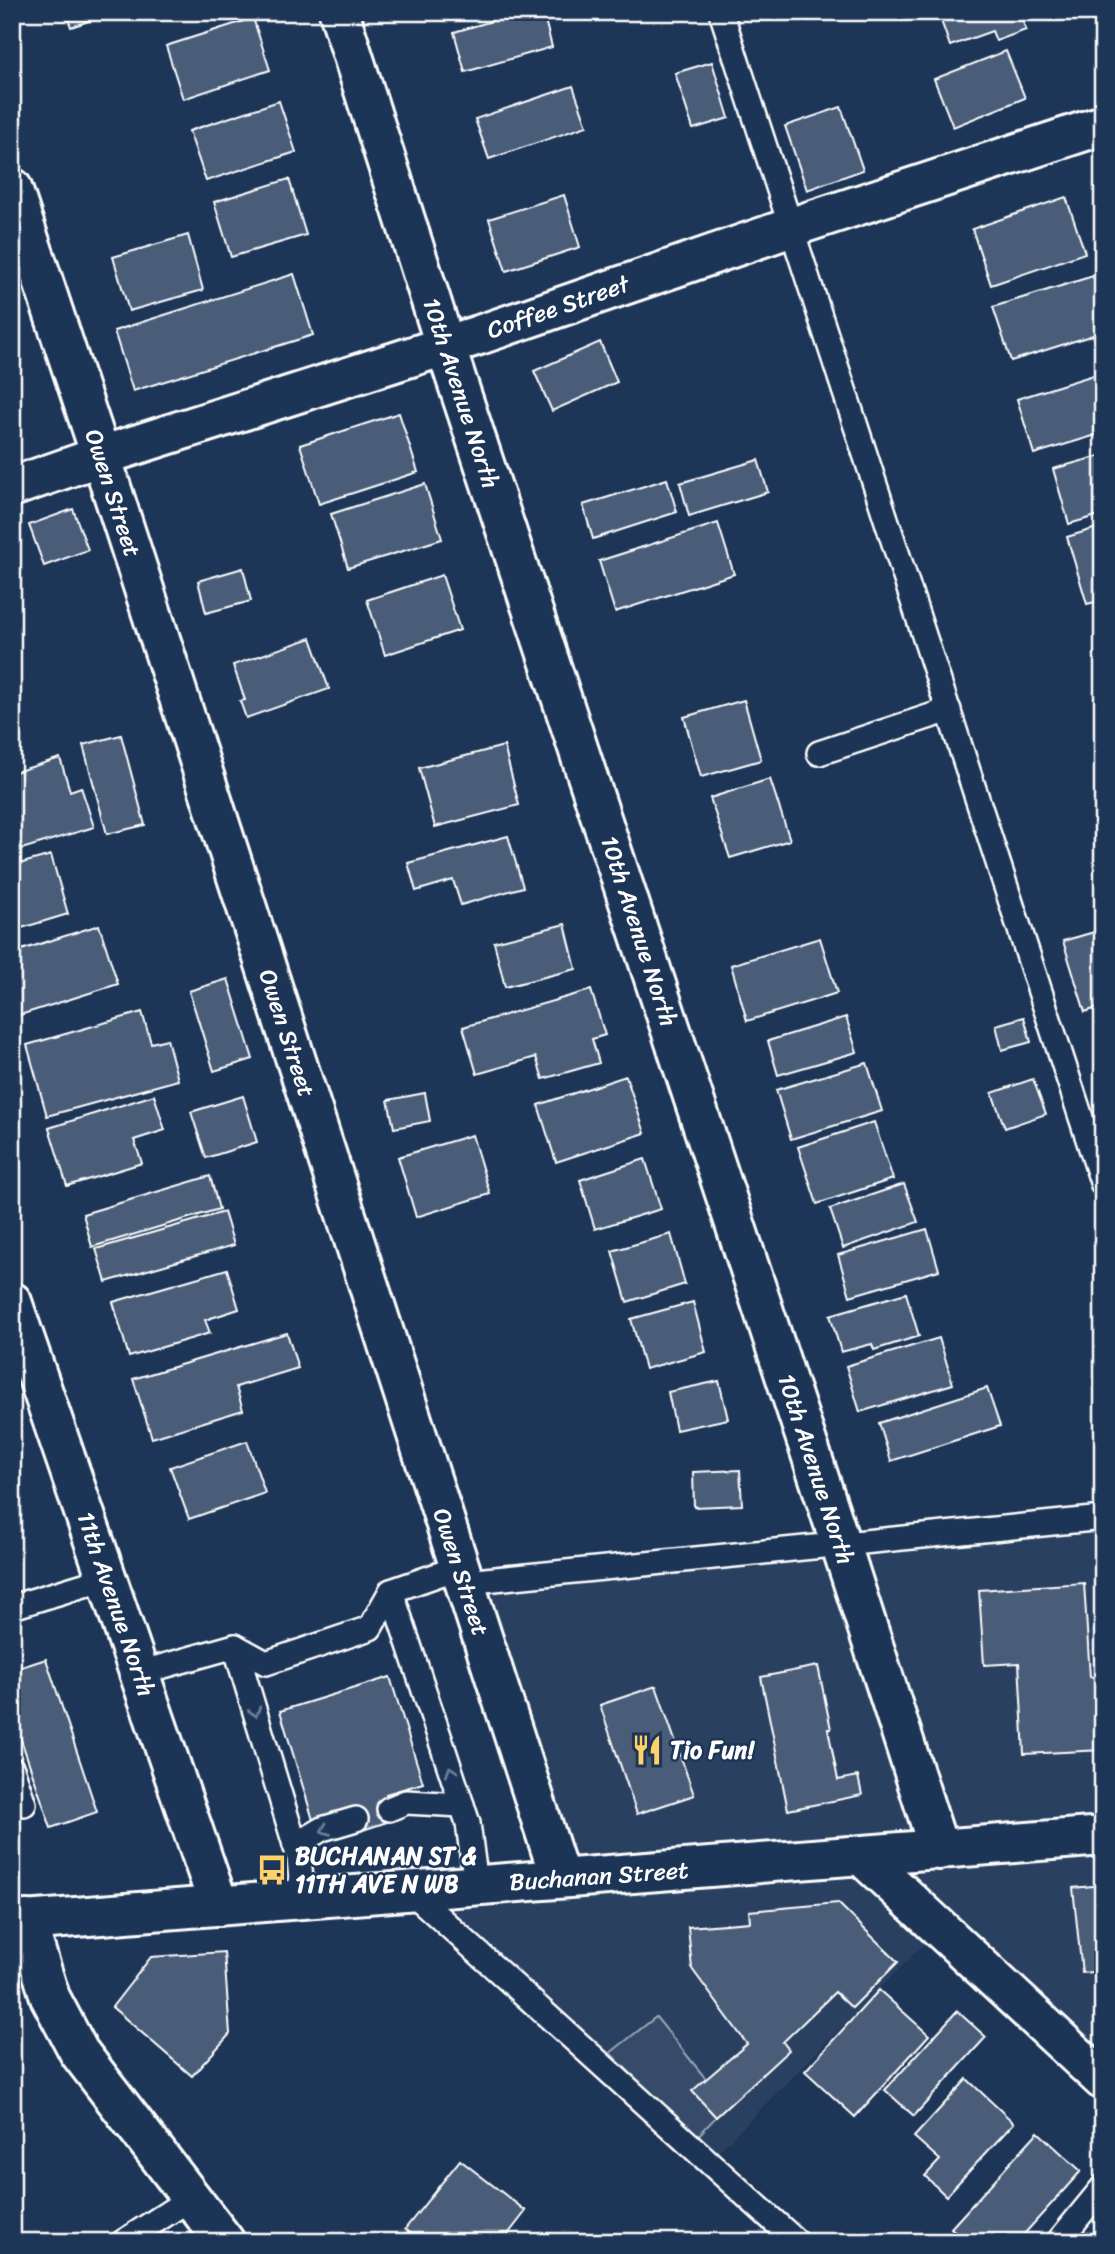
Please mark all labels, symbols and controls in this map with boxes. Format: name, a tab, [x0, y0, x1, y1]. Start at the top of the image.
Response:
street label: Coffee Street	[481, 263, 636, 351]
street label: 10th Avenue North	[410, 292, 512, 494]
street label: Owen Street	[73, 423, 153, 563]
street label: 10th Avenue North	[588, 830, 690, 1032]
street label: Owen Street	[247, 963, 327, 1103]
street label: 10th Avenue North	[765, 1368, 867, 1570]
street label: Owen Street	[421, 1502, 501, 1642]
street label: 11th Avenue North	[65, 1506, 167, 1702]
one-way arrow	[246, 1705, 261, 1717]
place label: Tio Fun!	[670, 1729, 755, 1771]
restaurant icon: Tio Fun!	[630, 1733, 664, 1767]
one-way arrow	[445, 1766, 459, 1778]
one-way arrow	[319, 1821, 331, 1835]
place label: BUCHANAN ST & 11TH AVE N WB	[295, 1835, 477, 1905]
street label: Buchanan Street	[508, 1849, 690, 1903]
bus stop icon: BUCHANAN ST & 11TH AVE N WB	[255, 1853, 289, 1887]

